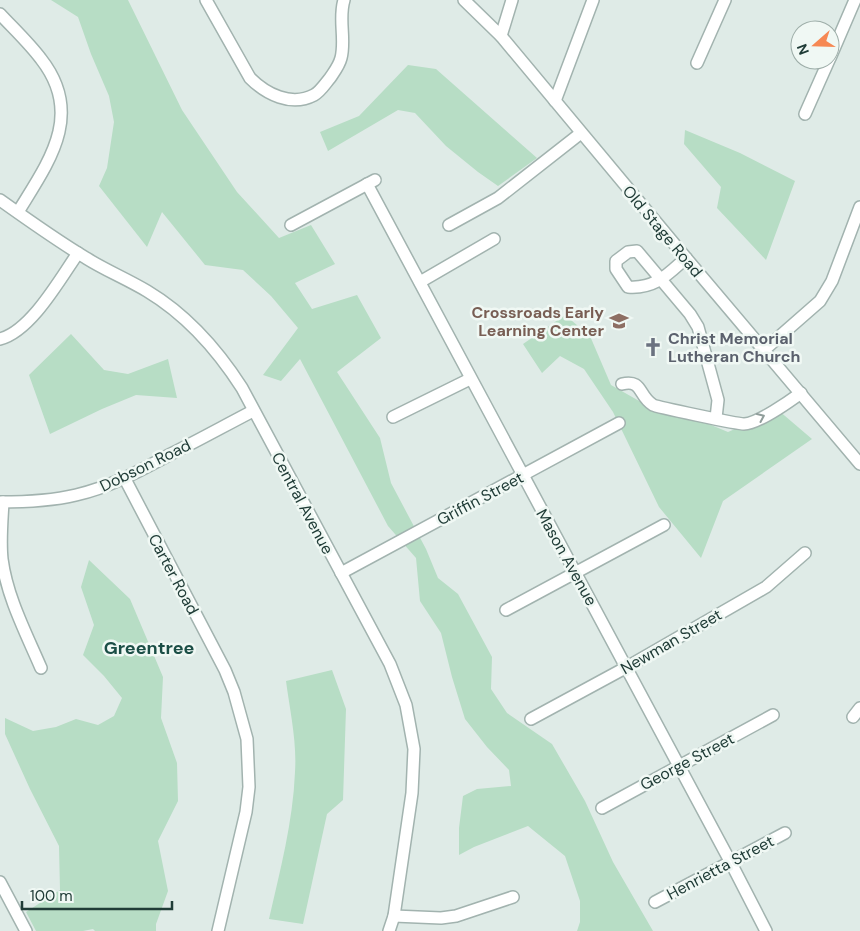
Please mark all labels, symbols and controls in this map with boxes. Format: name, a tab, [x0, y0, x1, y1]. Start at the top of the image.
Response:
north arrow	[790, 20, 840, 70]
text: N	[793, 42, 813, 57]
street label: Old Stage Road	[618, 181, 707, 282]
place label: Crossroads Early Learning Center	[471, 302, 604, 341]
school or university icon: Crossroads Early Learning Center	[608, 310, 630, 332]
place label: Christ Memorial Lutheran Church	[668, 328, 800, 367]
church icon: Christ Memorial Lutheran Church	[642, 336, 664, 358]
one-way arrow	[756, 413, 765, 423]
street label: Dobson Road	[96, 434, 194, 497]
street label: Central Avenue	[267, 448, 338, 558]
street label: Griffin Street	[433, 467, 527, 530]
street label: Mason Avenue	[531, 505, 602, 609]
street label: Carter Road	[143, 530, 204, 618]
street label: Newman Street	[617, 604, 726, 679]
district label: Greentree	[104, 636, 195, 660]
street label: George Street	[637, 728, 738, 795]
street label: Henrietta Street	[663, 830, 778, 905]
scale bar	[22, 878, 172, 910]
text: 100 m	[30, 886, 73, 906]

